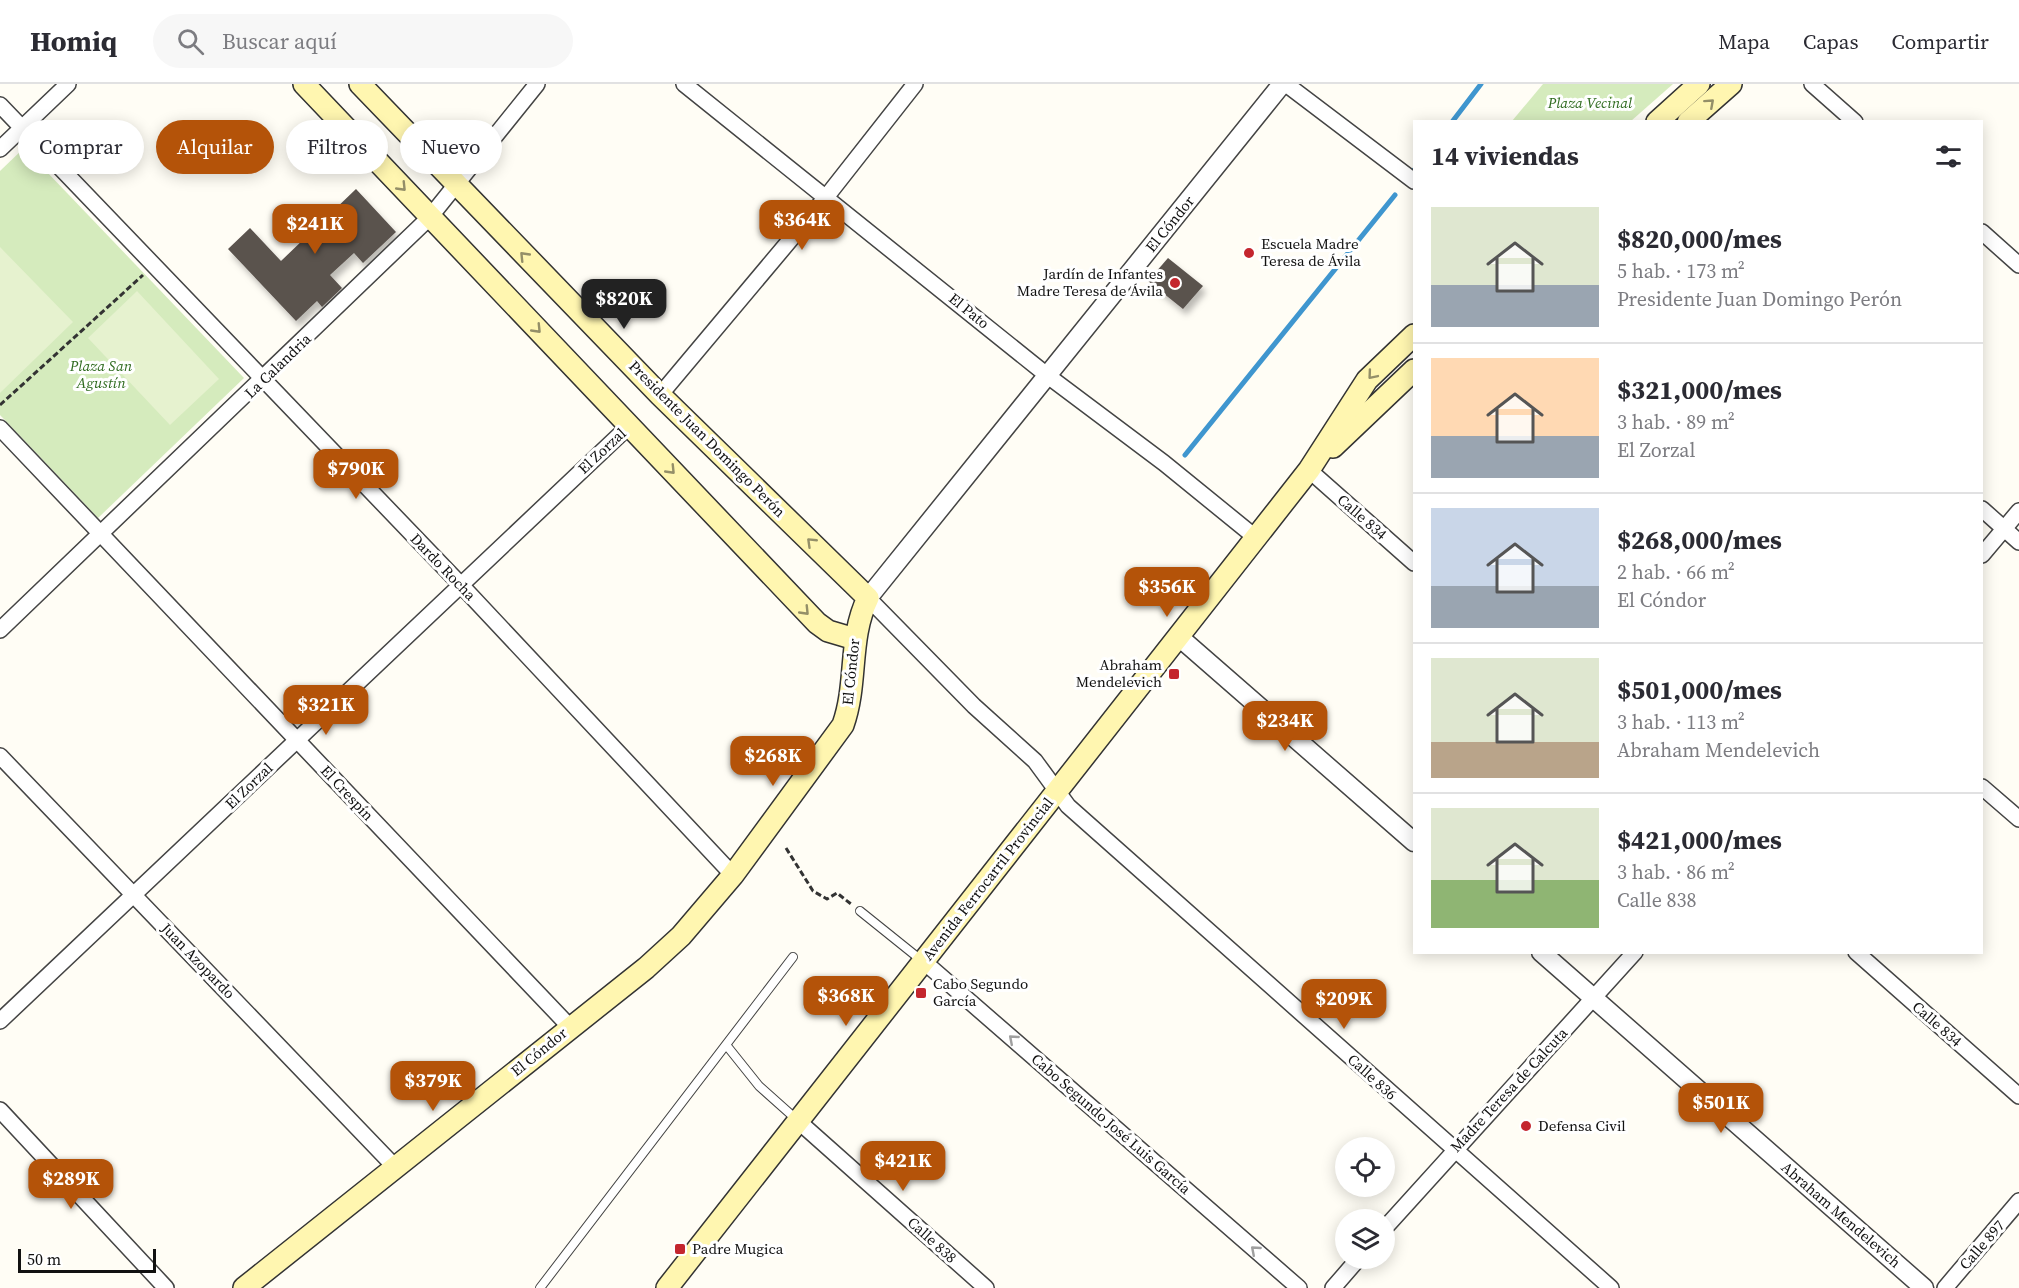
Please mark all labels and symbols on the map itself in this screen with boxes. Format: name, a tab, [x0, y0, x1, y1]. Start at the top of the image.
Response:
park label: Plaza Vecinal	[1547, 92, 1633, 113]
one-way arrow	[1703, 99, 1713, 110]
one-way arrow	[395, 181, 406, 191]
street label: El Cóndor	[1140, 191, 1199, 256]
pin: $364K	[760, 200, 844, 251]
pin: $241K	[273, 204, 357, 255]
place label: Escuela Madre Teresa de Ávila	[1261, 233, 1361, 271]
marker: Escuela Madre Teresa de Ávila	[1242, 246, 1256, 260]
one-way arrow	[521, 253, 532, 264]
place label: Jardín de Infantes Madre Teresa de Ávila	[1017, 263, 1163, 301]
marker: Jardín de Infantes Madre Teresa de Ávila	[1168, 276, 1182, 290]
pin: $820K	[582, 279, 666, 330]
street label: El Pato	[945, 288, 994, 333]
one-way arrow	[529, 321, 540, 332]
street label: La Calandria	[240, 328, 316, 403]
park label: Plaza San Agustín	[69, 355, 133, 393]
street label: Presidente Juan Domingo Perón	[624, 356, 790, 522]
one-way arrow	[1368, 368, 1379, 379]
street label: El Zorzal	[573, 423, 631, 478]
pin: $790K	[314, 449, 398, 500]
one-way arrow	[664, 463, 675, 474]
street label: Calle 834	[1333, 489, 1392, 544]
street label: Dardo Rocha	[406, 528, 481, 605]
one-way arrow	[807, 539, 818, 550]
pin: $356K	[1125, 567, 1209, 618]
one-way arrow	[798, 605, 809, 615]
street label: El Cóndor	[837, 637, 865, 706]
place label: Abraham Mendelevich	[1076, 654, 1162, 692]
marker: Abraham Mendelevich	[1167, 667, 1181, 681]
pin: $321K	[284, 685, 368, 736]
pin: $234K	[1243, 701, 1327, 752]
pin: $268K	[731, 736, 815, 787]
street label: El Zorzal	[220, 757, 277, 814]
street label: El Crespín	[316, 760, 379, 825]
street label: Avenida Ferrocarril Provincial	[917, 792, 1058, 965]
street label: Juan Azopardo	[156, 917, 240, 1003]
place label: Cabo Segundo García	[933, 973, 1028, 1011]
pin: $368K	[804, 976, 888, 1027]
pin: $209K	[1302, 979, 1386, 1030]
marker: Cabo Segundo García	[914, 986, 928, 1000]
street label: Calle 834	[1908, 996, 1967, 1051]
street label: El Cóndor	[506, 1022, 572, 1081]
street label: Madre Teresa de Calcuta	[1445, 1023, 1572, 1157]
one-way arrow	[1009, 1035, 1019, 1046]
street label: Cabo Segundo José Luis García	[1027, 1048, 1196, 1199]
street label: Calle 836	[1343, 1049, 1402, 1104]
pin: $379K	[391, 1061, 475, 1112]
pin: $501K	[1679, 1083, 1763, 1134]
place label: Defensa Civil	[1538, 1115, 1626, 1136]
marker: Defensa Civil	[1519, 1119, 1533, 1133]
pin: $421K	[861, 1141, 945, 1192]
street label: Abraham Mendelevich	[1777, 1157, 1906, 1272]
pin: $289K	[29, 1159, 113, 1210]
street label: Calle 838	[903, 1212, 962, 1267]
street label: Calle 897	[1954, 1215, 2009, 1274]
place label: Padre Mugica	[692, 1238, 784, 1259]
marker: Padre Mugica	[673, 1242, 687, 1256]
scale bar	[18, 1246, 156, 1274]
one-way arrow	[1251, 1246, 1262, 1257]

